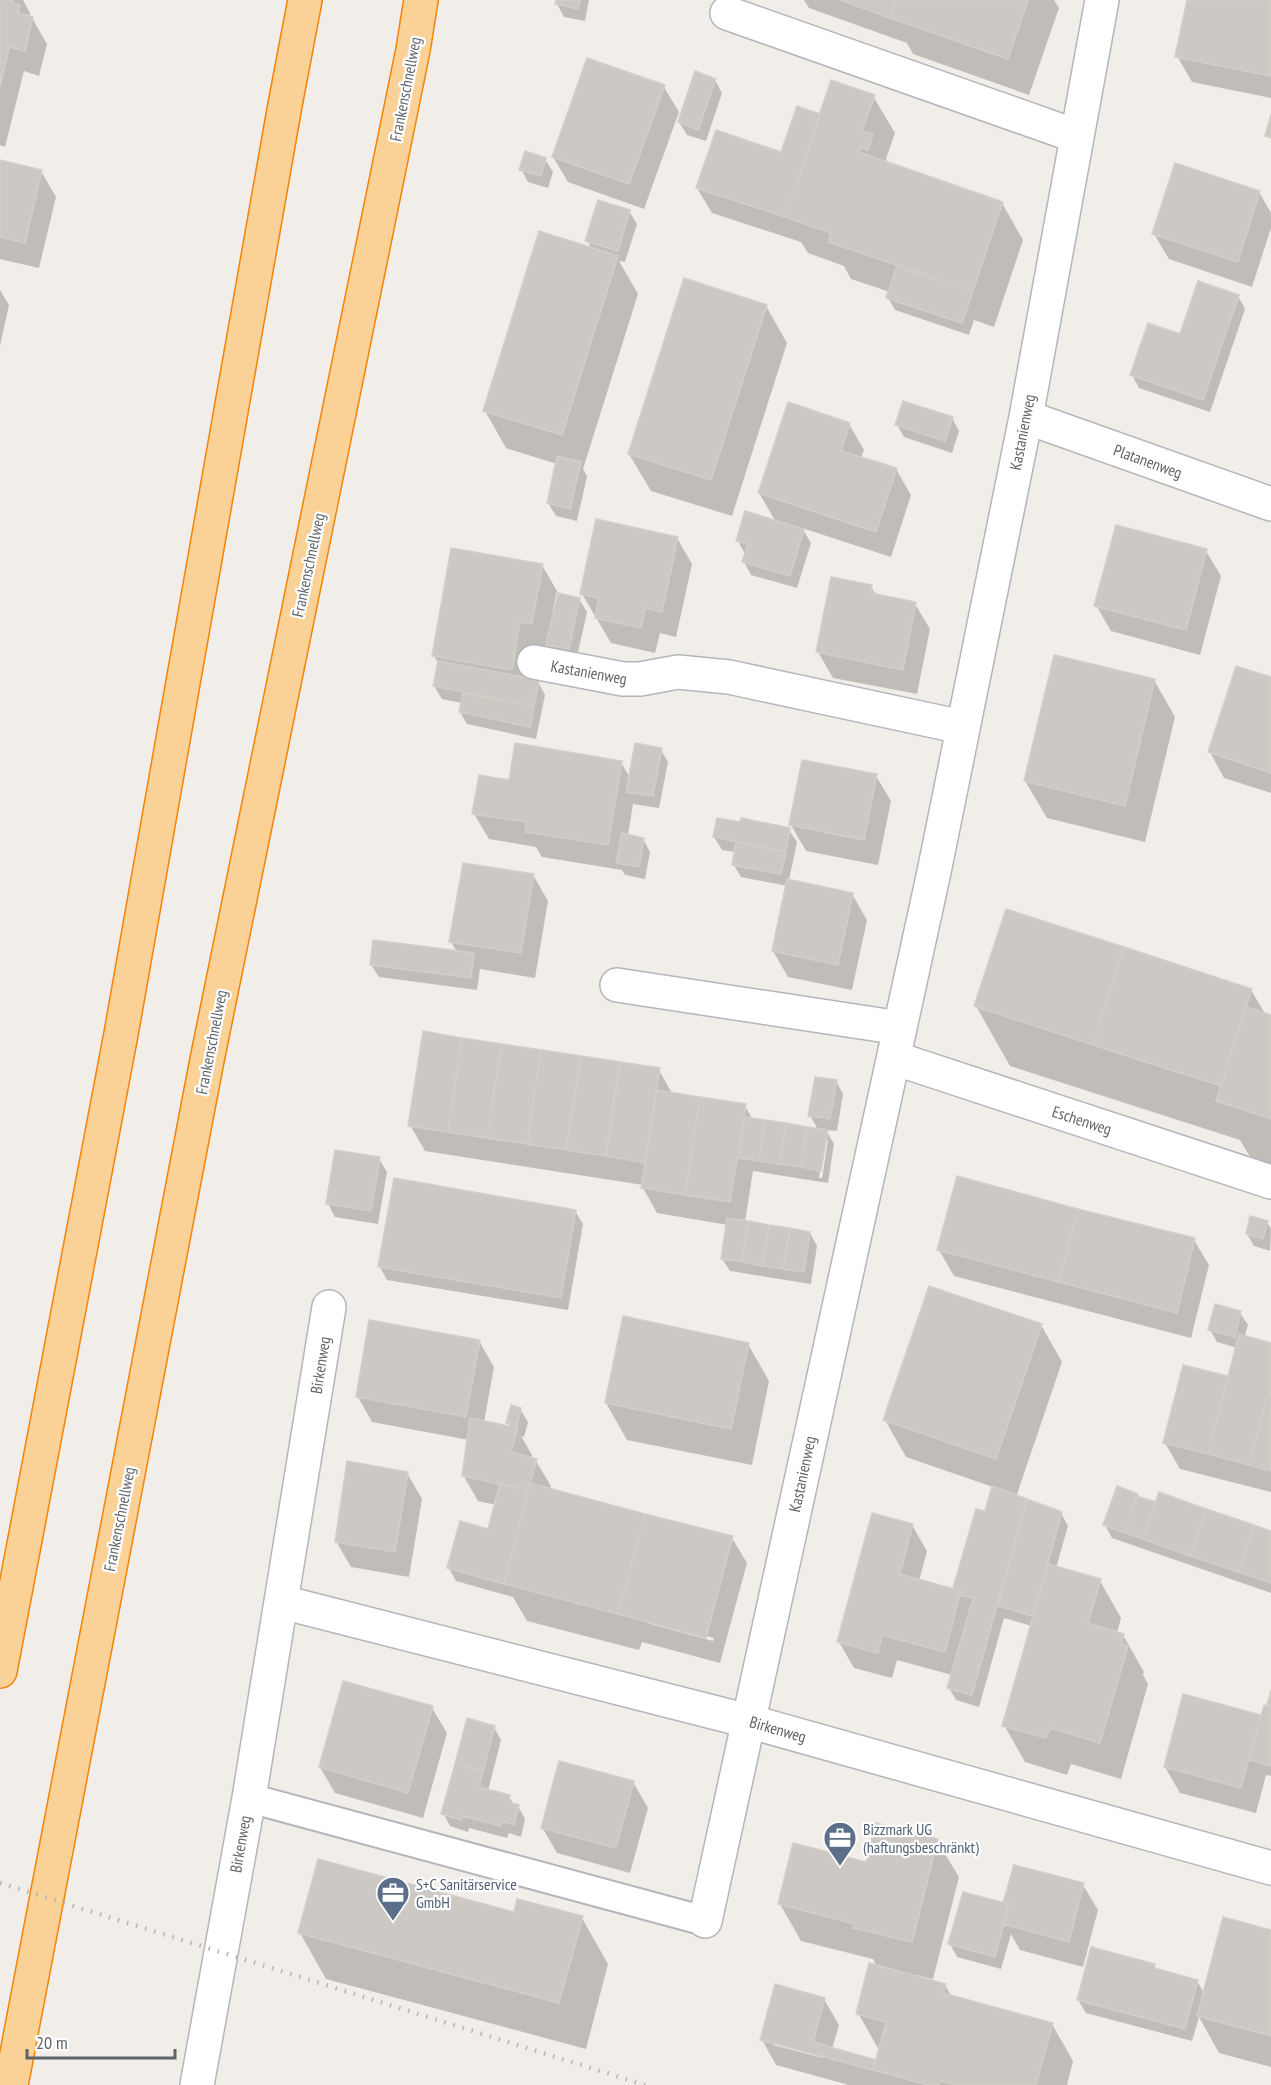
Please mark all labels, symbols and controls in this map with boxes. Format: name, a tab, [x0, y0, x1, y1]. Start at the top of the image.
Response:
street label: Frankenschnellweg	[385, 35, 425, 143]
street label: Kastanienweg	[1005, 392, 1039, 472]
street label: Platanenweg	[1111, 439, 1185, 483]
street label: Frankenschnellweg	[287, 511, 329, 619]
street label: Kastanienweg	[549, 655, 629, 689]
street label: Frankenschnellweg	[191, 988, 231, 1096]
street label: Eschenweg	[1050, 1101, 1114, 1139]
street label: Birkenweg	[306, 1335, 334, 1395]
street label: Kastanienweg	[784, 1434, 820, 1514]
street label: Frankenschnellweg	[99, 1465, 139, 1573]
street label: Birkenweg	[747, 1711, 809, 1747]
street label: Birkenweg	[225, 1814, 255, 1874]
place label: Bizzmark UG (haftungsbeschränkt)	[863, 1819, 979, 1857]
office icon: Bizzmark UG (haftungsbeschränkt)	[822, 1820, 858, 1867]
place label: S+C Sanitärservice GmbH	[416, 1874, 517, 1912]
office icon: S+C Sanitärservice GmbH	[375, 1875, 411, 1922]
scale bar	[27, 2022, 176, 2060]
text: 20 m	[36, 2031, 68, 2054]

